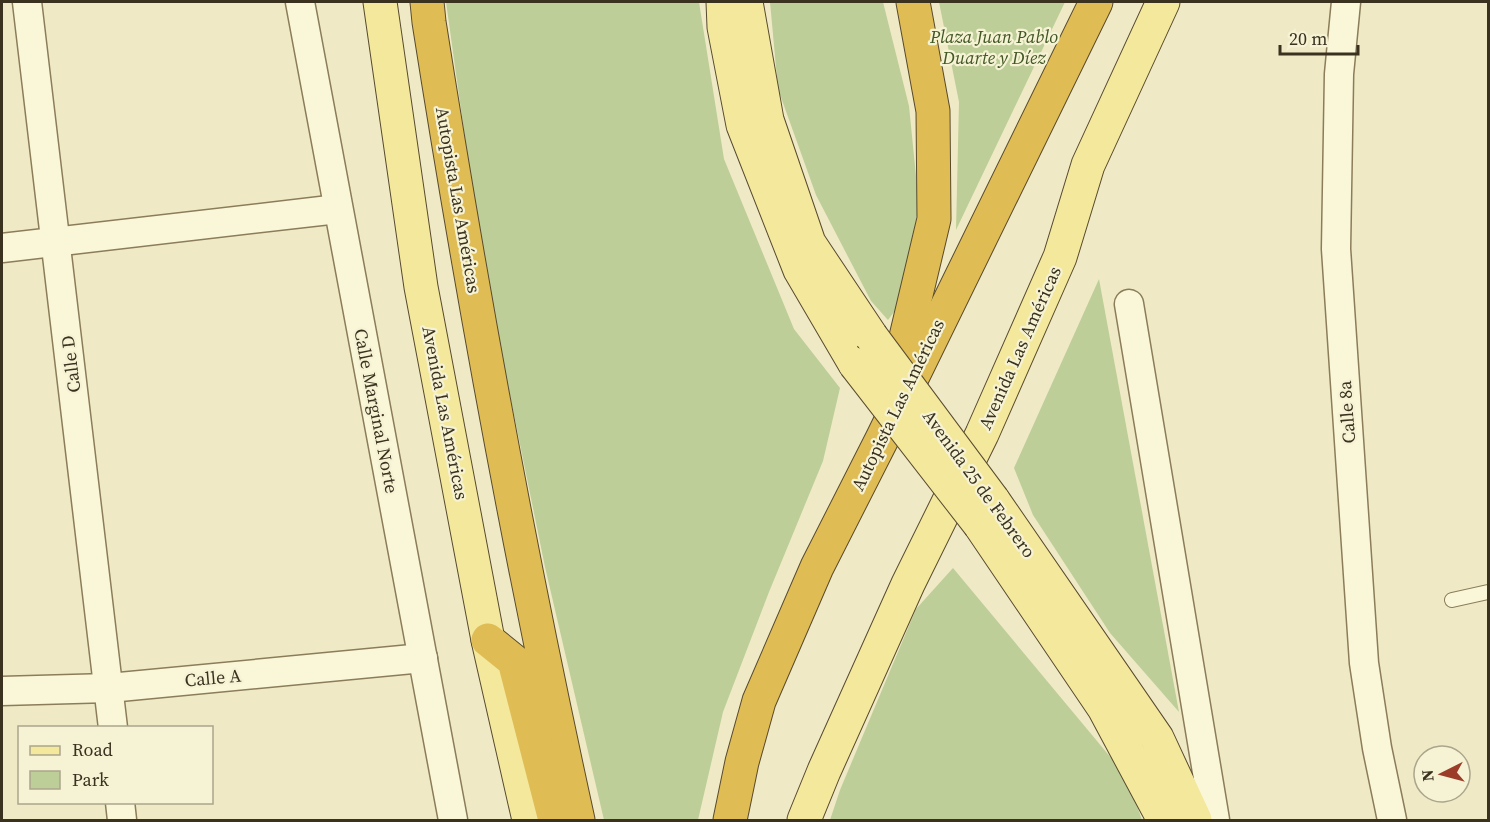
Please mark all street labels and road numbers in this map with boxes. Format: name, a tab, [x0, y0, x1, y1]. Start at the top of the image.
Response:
street label: Autopista Las Américas	[430, 105, 487, 295]
street label: Avenida Las Américas	[972, 262, 1067, 433]
street label: Autopista Las Américas	[845, 314, 950, 495]
street label: Avenida Las Américas	[416, 324, 475, 502]
street label: Calle Marginal Norte	[348, 326, 405, 495]
street label: Calle D	[55, 334, 86, 394]
street label: Calle 8a	[1332, 379, 1361, 444]
street label: Avenida 25 de Febrero	[917, 405, 1042, 563]
street label: Calle A	[184, 663, 242, 692]

